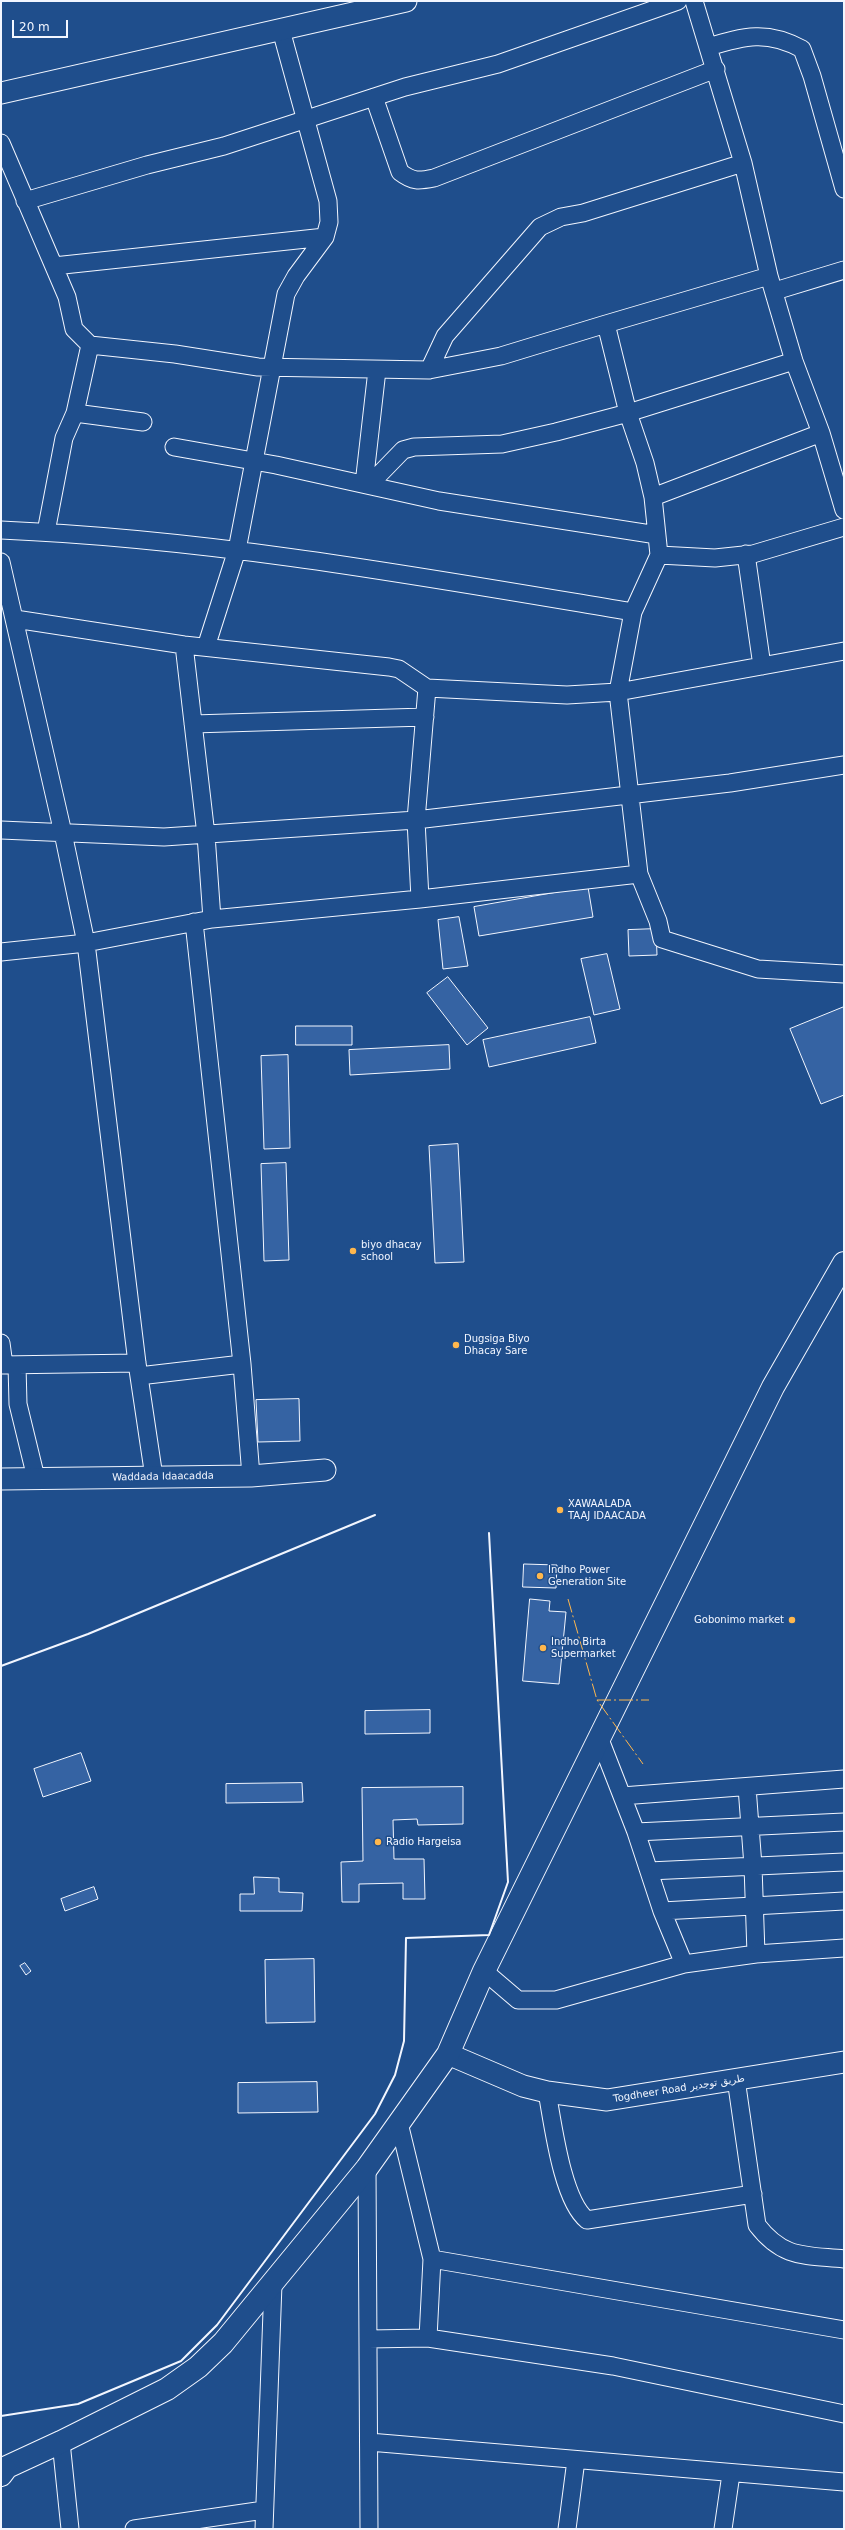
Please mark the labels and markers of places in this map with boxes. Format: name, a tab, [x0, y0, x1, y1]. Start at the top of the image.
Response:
place label: biyo dhacay school	[361, 1239, 422, 1262]
marker: biyo dhacay school	[348, 1246, 358, 1256]
place label: Dugsiga Biyo Dhacay Sare	[464, 1333, 530, 1356]
marker: Dugsiga Biyo Dhacay Sare	[451, 1340, 461, 1350]
place label: XAWAALADA TAAJ IDAACADA	[568, 1498, 646, 1522]
marker: XAWAALADA TAAJ IDAACADA	[555, 1505, 565, 1515]
place label: Indho Power Generation Site	[548, 1564, 626, 1588]
marker: Indho Power Generation Site	[535, 1571, 545, 1581]
place label: Gobonimo market	[694, 1614, 784, 1626]
marker: Gobonimo market	[787, 1615, 797, 1625]
place label: Indho Birta Supermarket	[551, 1636, 616, 1660]
marker: Indho Birta Supermarket	[538, 1643, 548, 1653]
place label: Radio Hargeisa	[386, 1836, 461, 1848]
marker: Radio Hargeisa	[373, 1837, 383, 1847]

